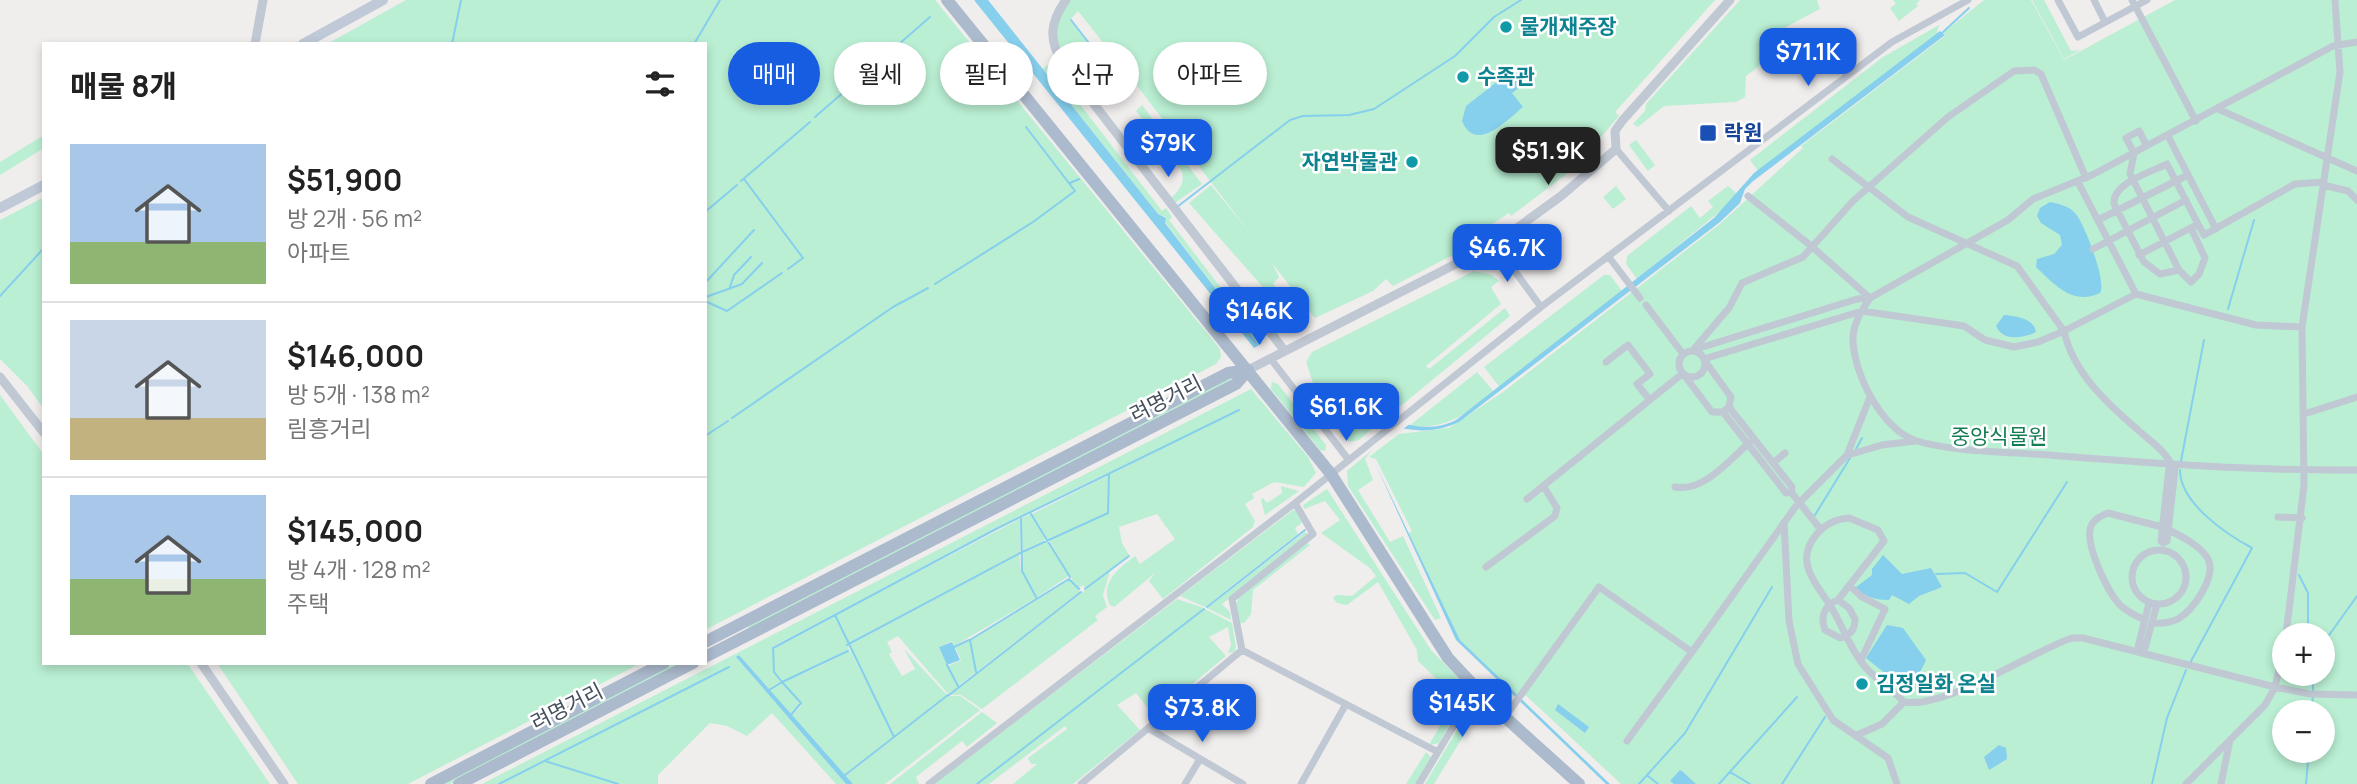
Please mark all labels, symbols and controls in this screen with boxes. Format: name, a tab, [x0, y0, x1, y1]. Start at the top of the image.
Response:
place label: 물개재주장	[1520, 12, 1617, 40]
marker: 물개재주장	[1498, 19, 1514, 35]
pin: $71.1K	[1751, 28, 1865, 88]
text: $71.1K	[1775, 35, 1841, 67]
chip: 매매	[728, 42, 820, 105]
chip: 월세	[834, 42, 926, 105]
chip: 필터	[940, 42, 1033, 105]
chip: 신규	[1047, 42, 1139, 105]
chip: 아파트	[1153, 42, 1267, 105]
place label: 수족관	[1477, 62, 1535, 90]
text: 매물 8개	[70, 65, 177, 106]
icon: filters	[641, 65, 679, 103]
marker: 수족관	[1455, 69, 1471, 85]
place label: 락원	[1724, 118, 1763, 146]
pin: $79K	[1127, 120, 1209, 179]
marker: 락원	[1698, 123, 1718, 143]
text: $79K	[1140, 126, 1196, 158]
pin: $51.9K	[1491, 128, 1605, 187]
text: $51.9K	[1511, 134, 1585, 166]
place label: 자연박물관	[1301, 147, 1398, 175]
marker: 자연박물관	[1404, 154, 1420, 170]
text: $51,900	[287, 159, 403, 200]
icon: home	[126, 172, 210, 256]
text: 방 2개 · 56 m²	[287, 202, 422, 234]
pin: $46.7K	[1450, 224, 1564, 284]
text: $46.7K	[1469, 231, 1545, 263]
text: 아파트	[287, 236, 350, 268]
pin: $146K	[1210, 288, 1308, 347]
text: $146K	[1225, 294, 1293, 326]
text: $146,000	[287, 335, 424, 376]
icon: home	[126, 348, 210, 432]
street label: 려명거리	[1125, 368, 1206, 428]
text: 방 5개 · 138 m²	[287, 378, 430, 410]
pin: $61.6K	[1289, 384, 1403, 443]
text: $61.6K	[1309, 390, 1383, 422]
text: 림흥거리	[287, 412, 372, 444]
park label: 중앙식물원	[1951, 422, 2047, 450]
text: $145,000	[287, 510, 423, 551]
icon: home	[126, 523, 210, 607]
text: 방 4개 · 128 m²	[287, 553, 431, 585]
text: 주택	[287, 587, 329, 619]
map controls	[2272, 623, 2335, 763]
button: +	[2272, 623, 2335, 686]
place label: 김정일화 온실	[1876, 669, 1996, 697]
street label: 려명거리	[526, 676, 607, 736]
marker: 김정일화 온실	[1854, 676, 1870, 692]
pin: $145K	[1413, 680, 1511, 739]
pin: $73.8K	[1145, 684, 1259, 744]
text: $145K	[1429, 686, 1495, 718]
text: $73.8K	[1164, 691, 1240, 723]
button: −	[2272, 700, 2335, 763]

